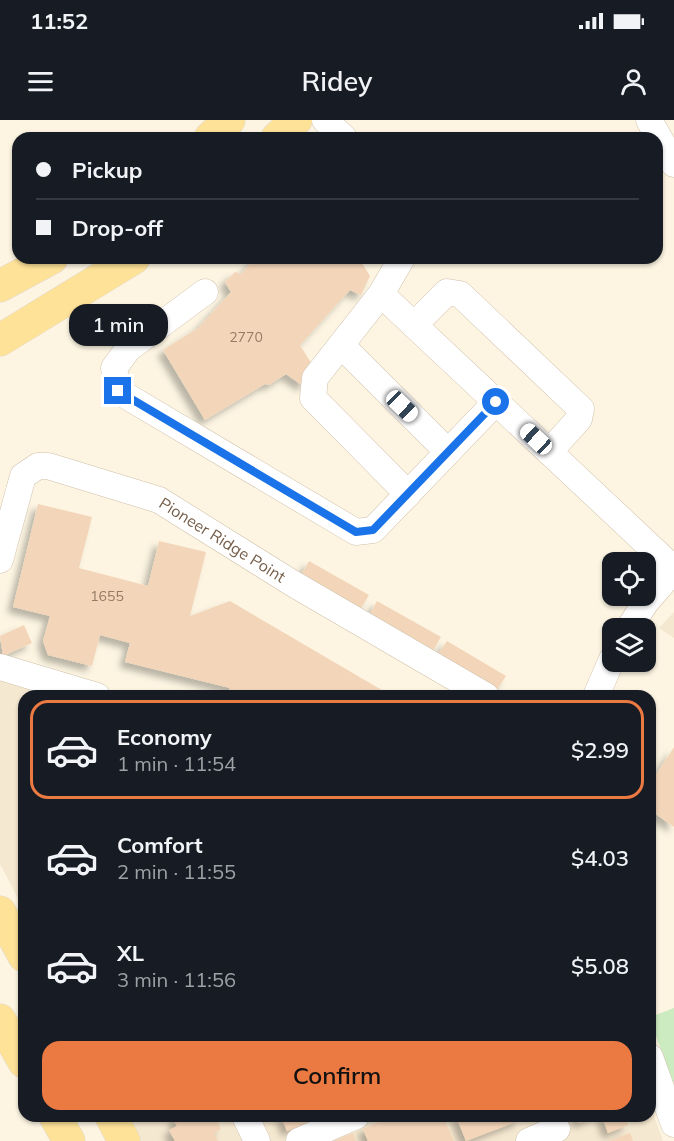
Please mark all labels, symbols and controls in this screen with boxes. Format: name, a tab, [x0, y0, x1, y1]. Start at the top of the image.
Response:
text: 11:52	[30, 7, 88, 35]
text: Ridey	[301, 64, 373, 98]
icon: menu	[24, 65, 57, 98]
icon: person	[617, 65, 650, 98]
text: Pickup	[72, 156, 142, 184]
text: Drop-off	[72, 214, 163, 242]
callout: 1 min	[68, 304, 168, 346]
text: 1 min	[93, 312, 144, 337]
house number: 2770	[229, 328, 263, 346]
route end	[104, 377, 131, 404]
car	[383, 387, 421, 425]
route start	[482, 388, 509, 415]
car	[517, 420, 555, 458]
street label: Pioneer Ridge Point	[156, 493, 290, 587]
map controls	[602, 552, 656, 672]
button: locate	[602, 552, 656, 606]
house number: 1655	[90, 587, 124, 605]
button: layers	[602, 618, 656, 672]
icon: car	[45, 723, 99, 777]
text: Economy	[117, 723, 212, 751]
text: $2.99	[571, 736, 629, 764]
text: 1 min · 11:54	[117, 751, 236, 776]
icon: car	[45, 831, 99, 885]
text: Comfort	[117, 831, 203, 859]
text: $4.03	[571, 844, 629, 872]
text: 2 min · 11:55	[117, 859, 236, 884]
icon: car	[45, 939, 99, 993]
text: XL	[117, 939, 144, 967]
text: $5.08	[571, 952, 629, 980]
text: 3 min · 11:56	[117, 967, 236, 992]
button: Confirm	[42, 1041, 632, 1110]

